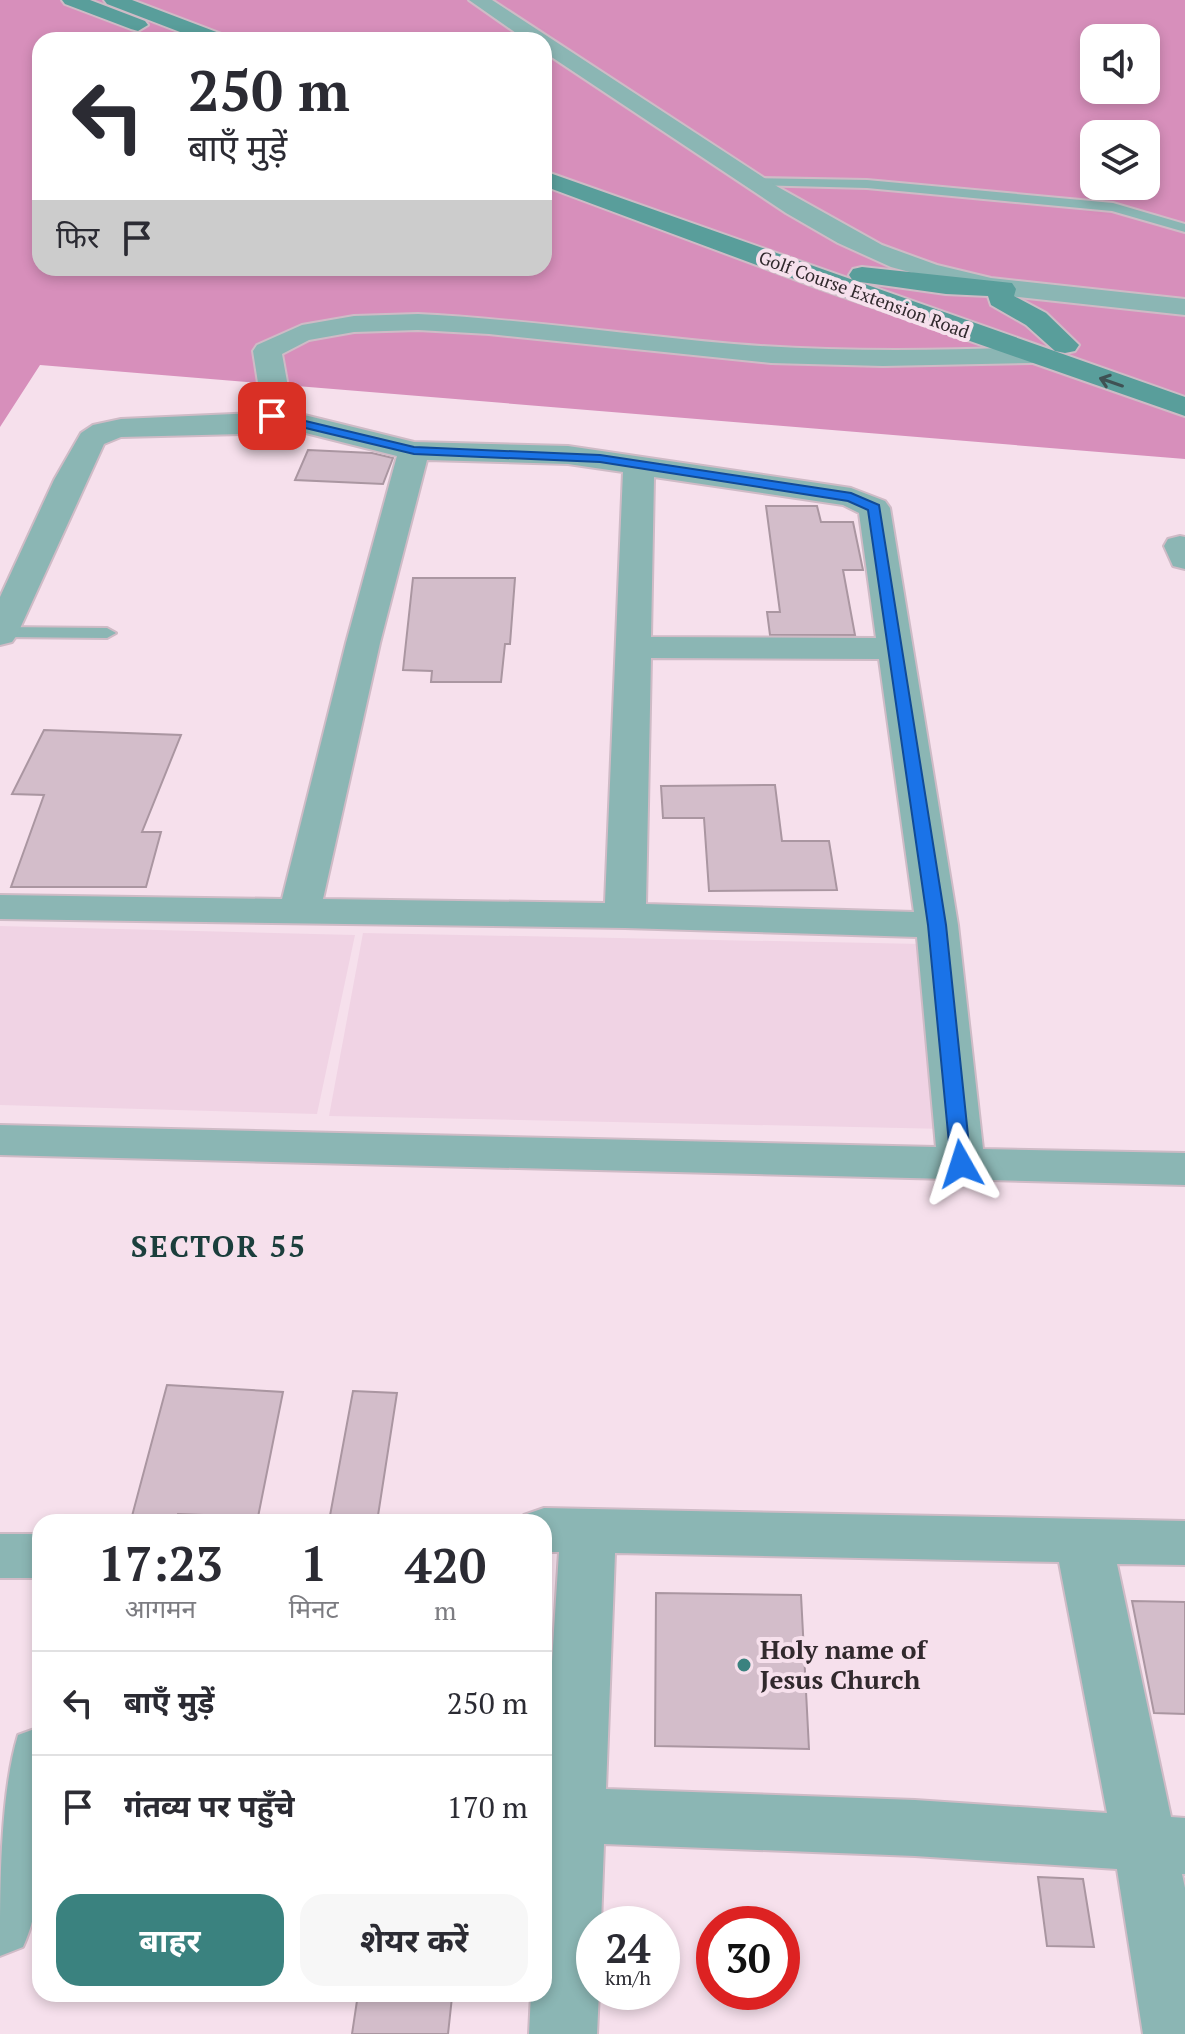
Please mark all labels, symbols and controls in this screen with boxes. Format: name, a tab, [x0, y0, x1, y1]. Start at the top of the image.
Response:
map controls	[1080, 24, 1160, 200]
button: sound	[1080, 24, 1160, 104]
text: 250 m	[188, 53, 350, 127]
icon: left	[56, 64, 160, 168]
button: layers	[1080, 120, 1160, 200]
text: बाएँ मुड़ें	[188, 124, 287, 171]
icon: arrive	[115, 216, 159, 260]
text: फिर	[56, 217, 99, 257]
street label: Golf Course Extension Road	[756, 245, 973, 343]
one-way arrow	[1099, 374, 1124, 389]
pin	[238, 382, 306, 450]
icon: arrive	[250, 394, 294, 438]
position arrow	[919, 1122, 1003, 1206]
district label: SECTOR 55	[131, 1226, 307, 1266]
text: 17:23	[98, 1531, 223, 1595]
text: 1	[300, 1531, 327, 1595]
text: 420	[405, 1533, 486, 1597]
text: आगमन	[125, 1591, 196, 1625]
text: मिनट	[289, 1591, 339, 1625]
text: m	[434, 1593, 457, 1627]
place label: Holy name of Jesus Church	[760, 1632, 928, 1696]
marker: Holy name of Jesus Church	[735, 1656, 753, 1674]
icon: left	[56, 1681, 100, 1725]
text: बाएँ मुड़ें	[124, 1682, 214, 1722]
text: 250 m	[447, 1683, 528, 1723]
icon: arrive	[56, 1785, 100, 1829]
text: गंतव्य पर पहुँचे	[124, 1786, 294, 1826]
text: 170 m	[447, 1787, 528, 1827]
button: बाहर	[56, 1894, 284, 1986]
button: शेयर करें	[300, 1894, 528, 1986]
speed limit sign: 30	[696, 1906, 800, 2010]
text: 24	[605, 1921, 651, 1974]
text: km/h	[605, 1964, 651, 1991]

